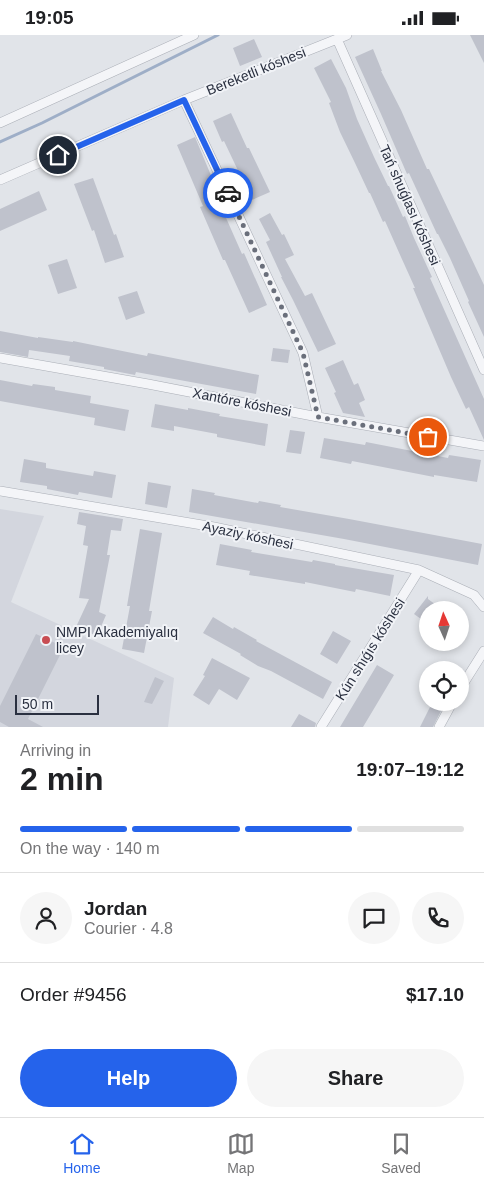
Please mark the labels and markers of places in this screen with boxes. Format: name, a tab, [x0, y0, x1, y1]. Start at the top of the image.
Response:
pin	[37, 134, 79, 176]
pin	[407, 416, 449, 458]
place label: NMPI Akademiyalıq licey	[56, 624, 178, 656]
marker: NMPI Akademiyalıq licey	[40, 634, 52, 646]

